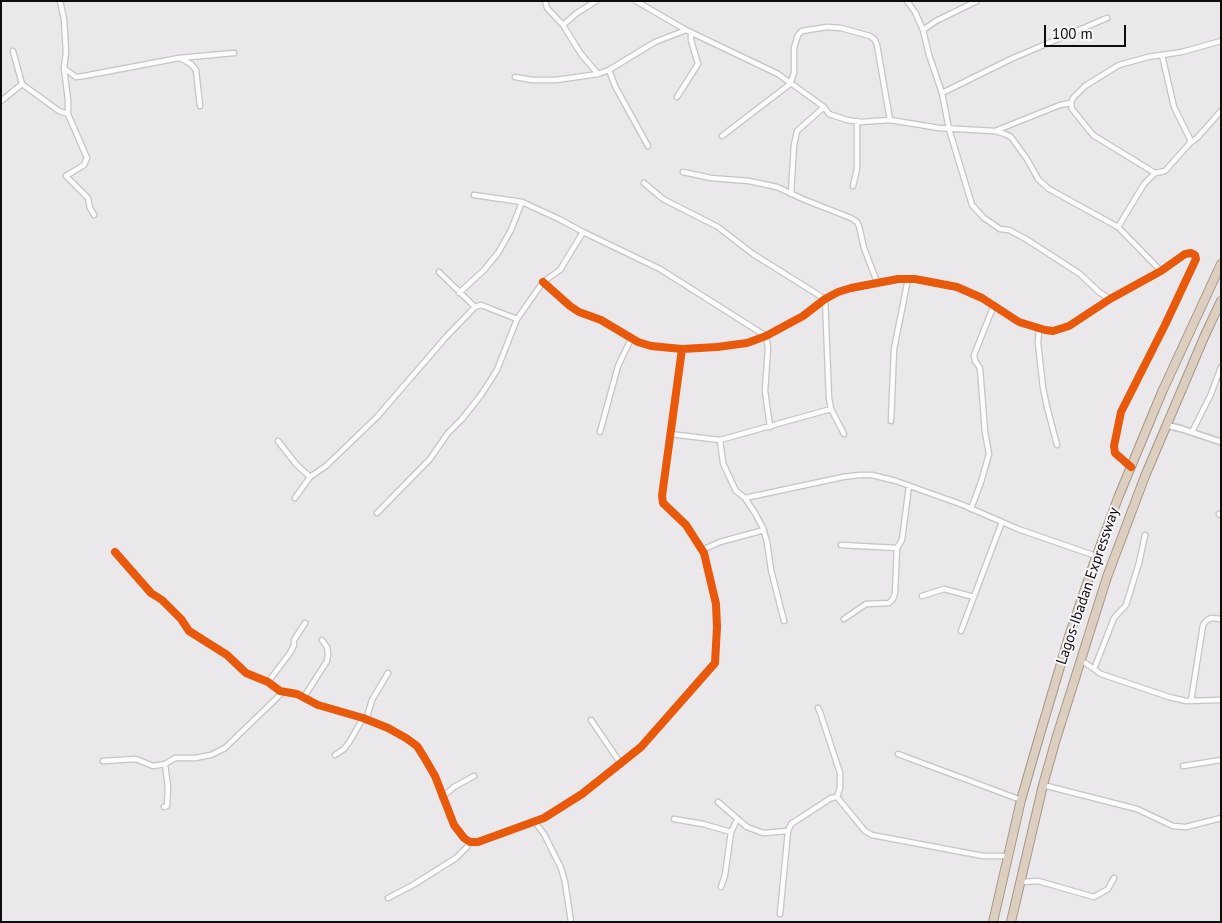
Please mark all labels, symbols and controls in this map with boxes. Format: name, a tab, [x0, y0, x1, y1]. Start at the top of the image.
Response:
scale bar	[1047, 15, 1130, 47]
text: 100 m	[1052, 24, 1093, 43]
street label: Lagos-Ibadan Expressway	[1053, 505, 1123, 667]

